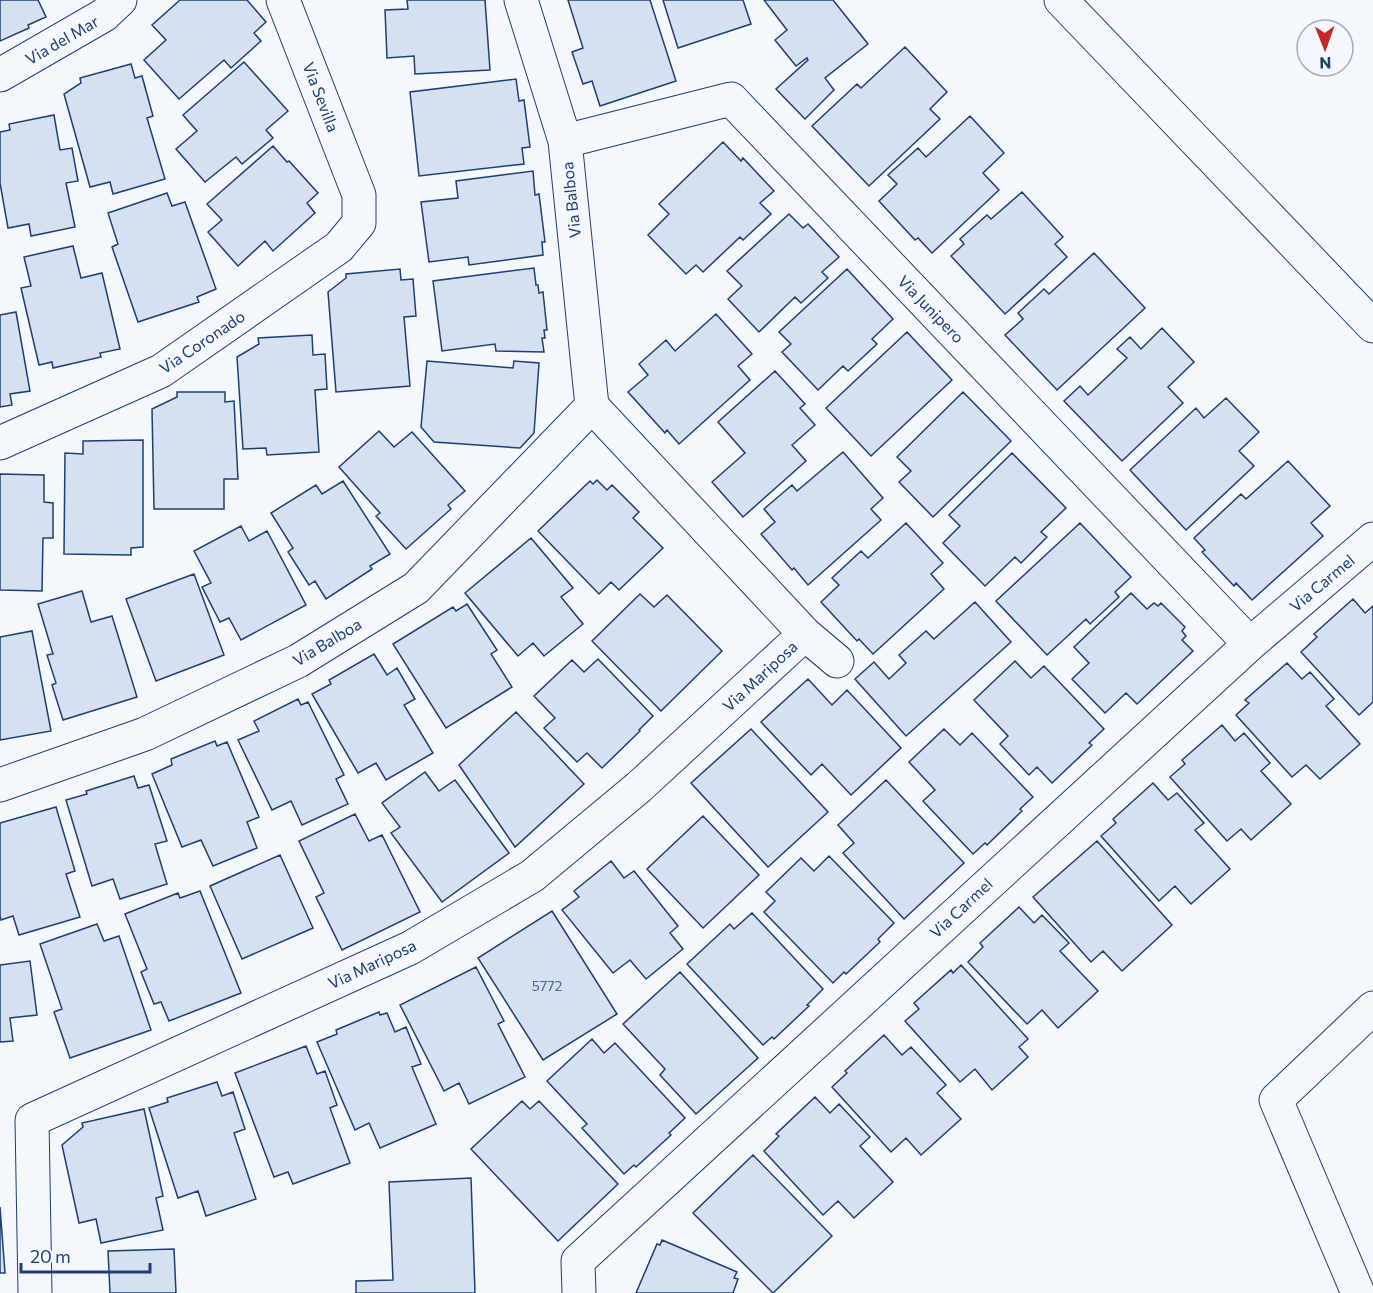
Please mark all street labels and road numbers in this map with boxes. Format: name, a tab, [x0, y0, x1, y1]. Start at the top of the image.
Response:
street label: Via del Mar	[22, 11, 102, 68]
street label: Via Sevilla	[300, 59, 343, 134]
street label: Via Balboa	[557, 161, 584, 239]
street label: Via Junipero	[894, 271, 968, 347]
street label: Via Coronado	[155, 306, 248, 377]
street label: Via Carmel	[1285, 550, 1358, 615]
street label: Via Balboa	[289, 614, 365, 669]
street label: Via Mariposa	[718, 636, 801, 715]
street label: Via Carmel	[925, 874, 996, 941]
street label: Via Mariposa	[325, 935, 419, 992]

